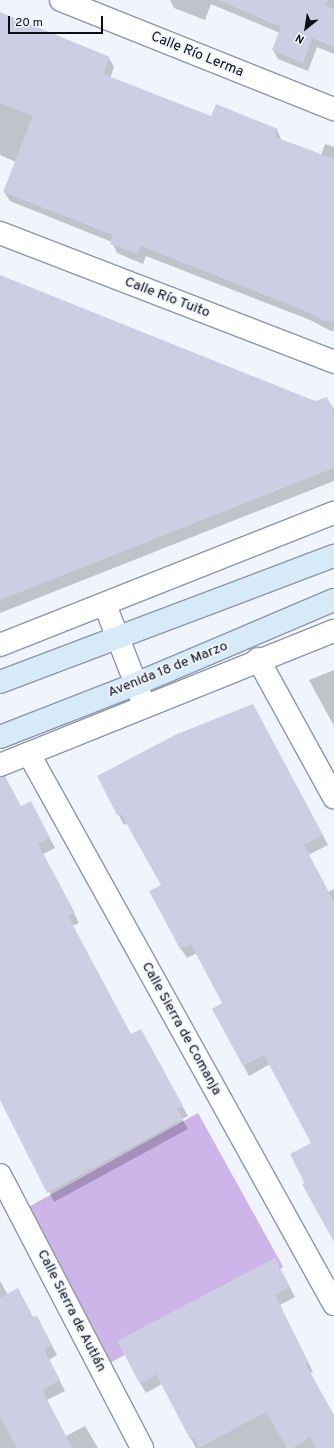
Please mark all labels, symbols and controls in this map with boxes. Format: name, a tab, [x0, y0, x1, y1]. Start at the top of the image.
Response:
scale bar	[10, 8, 105, 34]
north arrow	[286, 8, 326, 48]
text: 20 m	[15, 15, 43, 31]
street label: Calle Río Lerma	[148, 29, 246, 81]
text: N	[293, 30, 307, 46]
street label: Calle Río Tuito	[122, 274, 212, 322]
street label: Avenida 18 de Marzo	[106, 638, 230, 702]
street label: Calle Sierra de Comanja	[137, 959, 225, 1099]
street label: Calle Sierra de Autlán	[33, 1247, 109, 1375]

